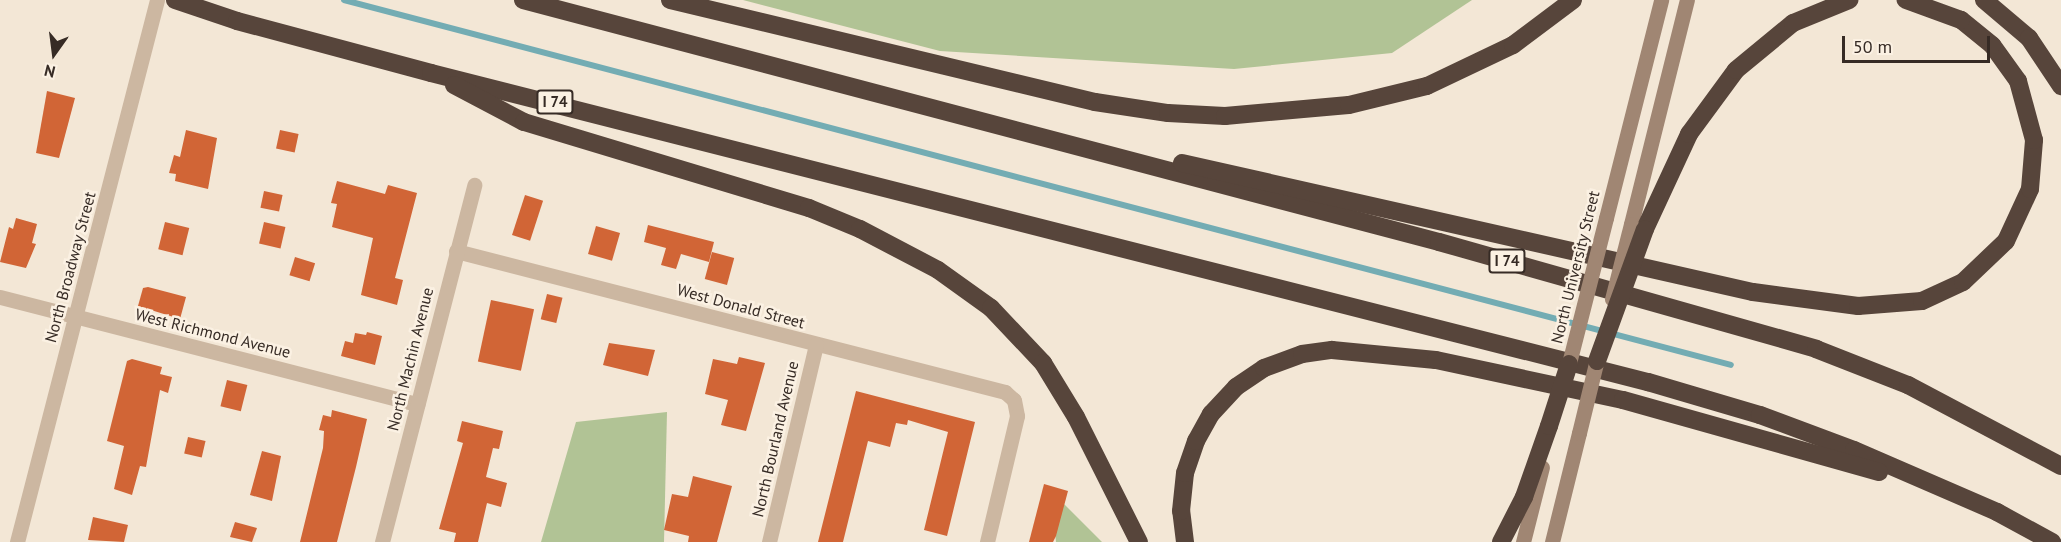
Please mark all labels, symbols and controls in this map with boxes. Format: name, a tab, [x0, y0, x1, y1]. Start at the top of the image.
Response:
north arrow	[24, 24, 84, 84]
scale bar	[1845, 24, 1994, 62]
text: 50 m	[1853, 35, 1892, 58]
text: N	[42, 60, 57, 82]
road number: I 74	[536, 90, 574, 114]
street label: North University Street	[1547, 188, 1603, 346]
street label: North Broadway Street	[41, 189, 99, 345]
road number: I 74	[1488, 249, 1526, 273]
street label: West Donald Street	[675, 280, 807, 332]
street label: North Machin Avenue	[383, 285, 437, 433]
street label: West Richmond Avenue	[133, 304, 293, 362]
street label: North Bourland Avenue	[748, 359, 802, 519]

